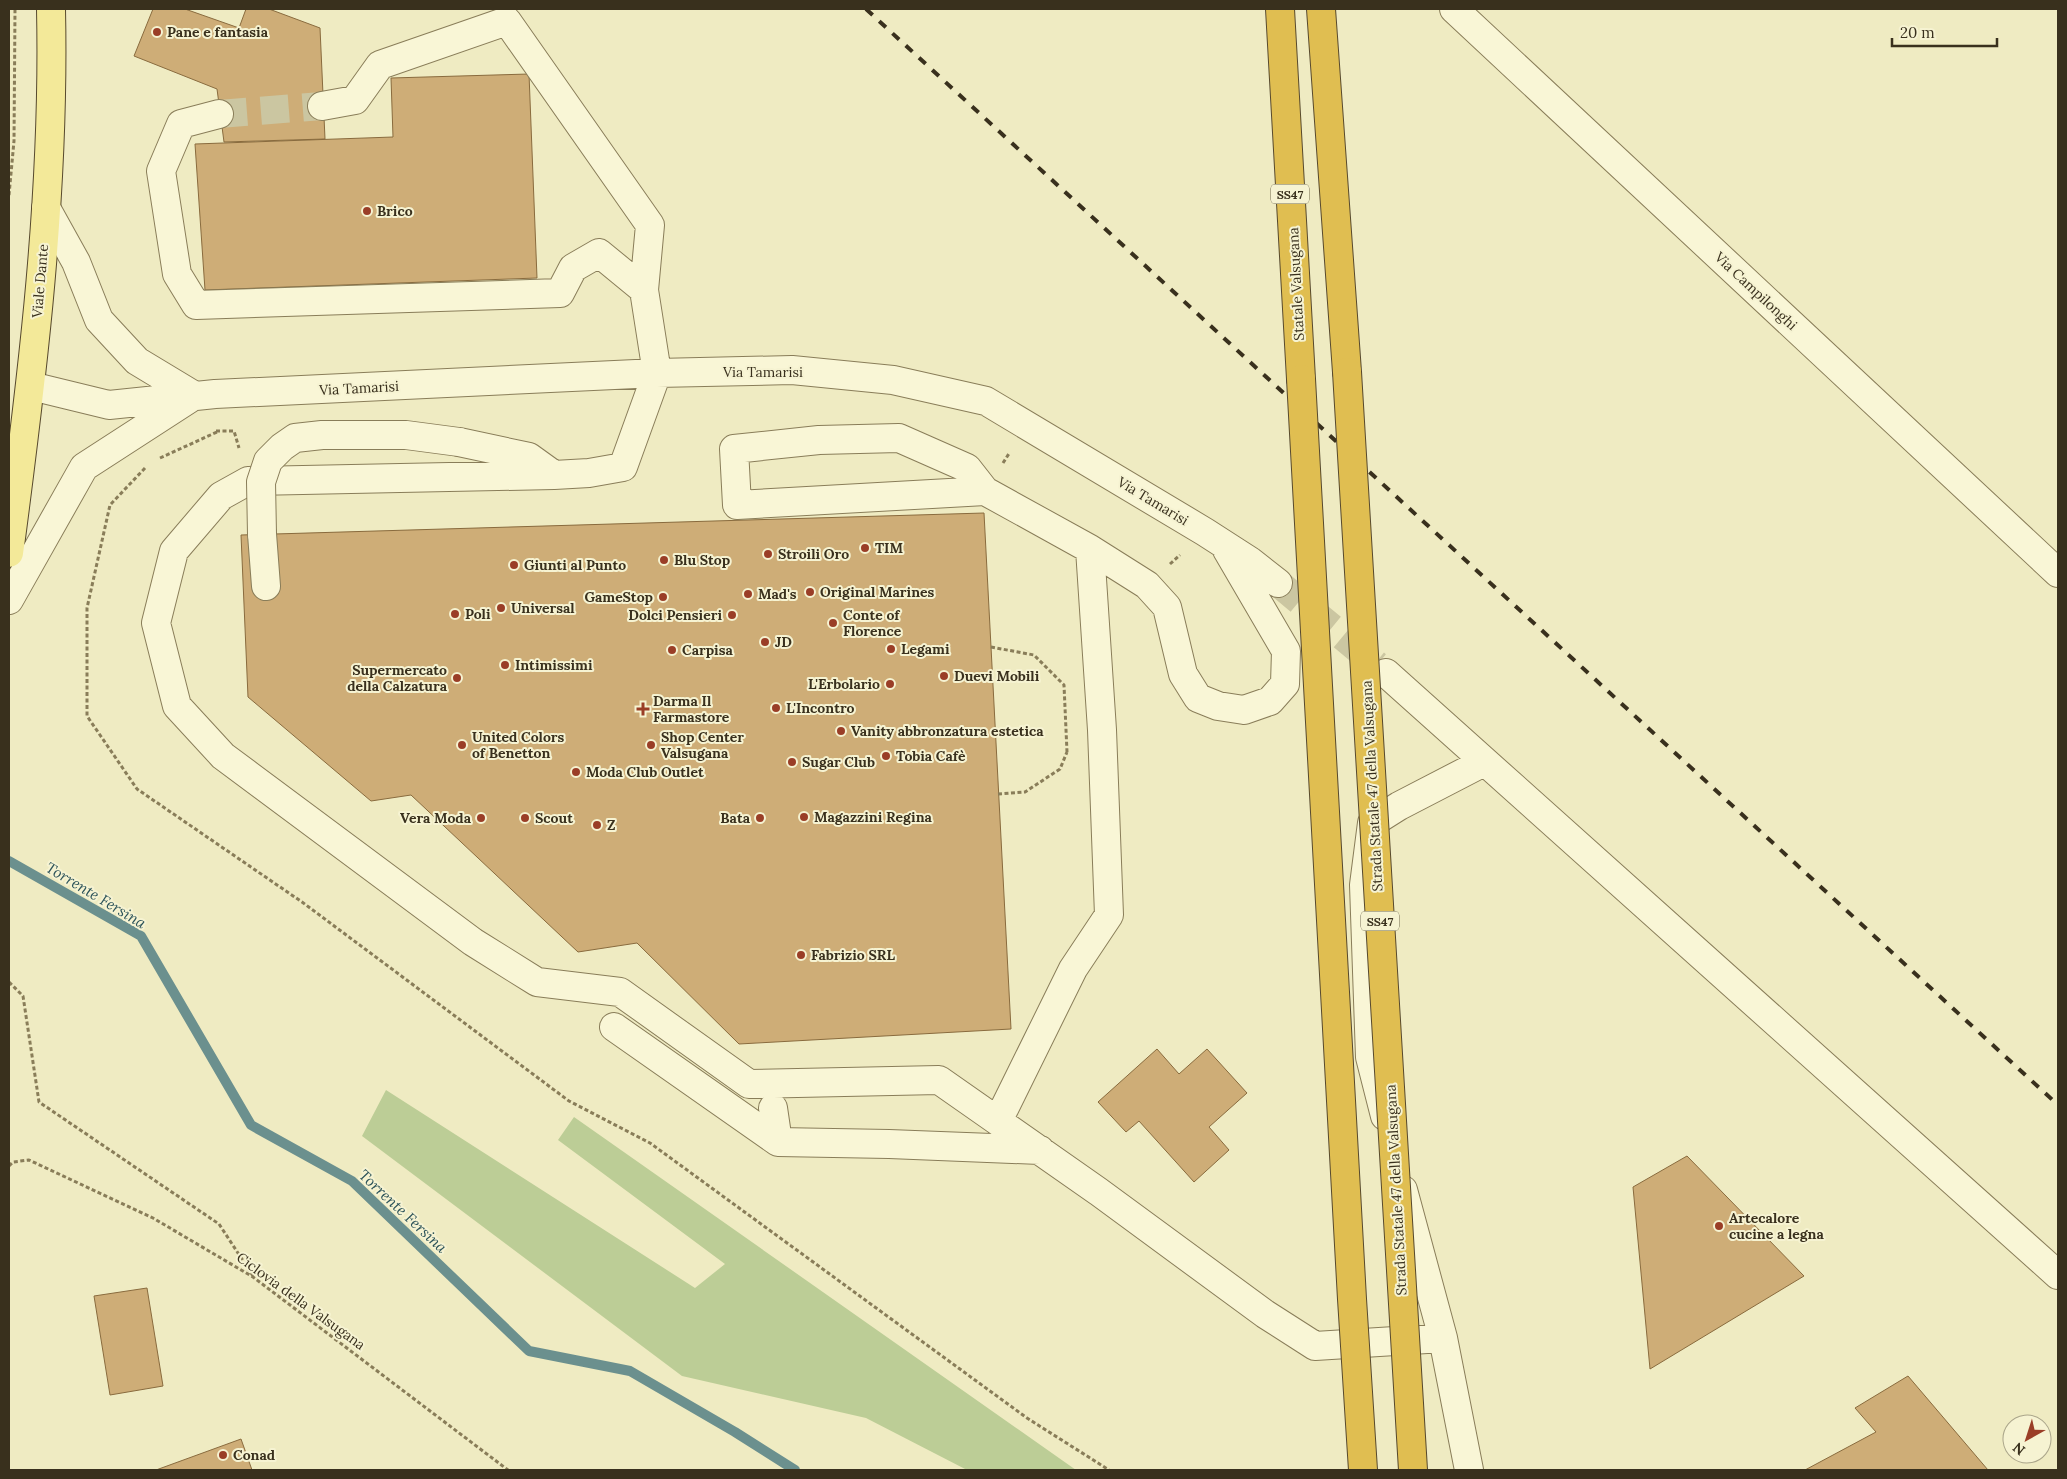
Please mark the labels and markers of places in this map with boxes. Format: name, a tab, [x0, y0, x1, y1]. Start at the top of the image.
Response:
place label: Pane e fantasia	[167, 23, 269, 41]
marker: Pane e fantasia	[151, 26, 163, 38]
place label: Brico	[377, 202, 413, 220]
marker: Brico	[361, 205, 373, 217]
place label: TIM	[875, 539, 904, 557]
marker: TIM	[859, 542, 871, 554]
place label: Stroili Oro	[778, 545, 849, 563]
marker: Stroili Oro	[762, 548, 774, 560]
place label: Blu Stop	[674, 551, 730, 569]
marker: Blu Stop	[658, 554, 670, 566]
place label: Giunti al Punto	[524, 556, 626, 574]
marker: Giunti al Punto	[508, 559, 520, 571]
place label: Original Marines	[820, 583, 935, 601]
place label: Mad's	[758, 585, 797, 603]
marker: Original Marines	[804, 586, 816, 598]
place label: GameStop	[584, 588, 653, 606]
marker: Mad's	[742, 588, 754, 600]
marker: GameStop	[657, 591, 669, 603]
place label: Universal	[511, 599, 575, 617]
marker: Universal	[495, 602, 507, 614]
place label: Poli	[465, 605, 491, 623]
place label: Dolci Pensieri	[628, 606, 722, 624]
place label: Conte of Florence	[843, 606, 902, 640]
marker: Poli	[449, 608, 461, 620]
marker: Dolci Pensieri	[726, 609, 738, 621]
marker: Conte of Florence	[827, 617, 839, 629]
place label: JD	[775, 633, 792, 651]
marker: JD	[759, 636, 771, 648]
place label: Legami	[901, 640, 950, 658]
place label: Carpisa	[682, 641, 733, 659]
marker: Legami	[885, 643, 897, 655]
marker: Carpisa	[666, 644, 678, 656]
place label: Intimissimi	[515, 656, 593, 674]
marker: Intimissimi	[499, 659, 511, 671]
place label: Supermercato della Calzatura	[347, 661, 448, 695]
place label: Duevi Mobili	[954, 667, 1040, 685]
marker: Duevi Mobili	[938, 670, 950, 682]
marker: Supermercato della Calzatura	[451, 672, 463, 684]
place label: L'Erbolario	[808, 675, 880, 693]
marker: L'Erbolario	[884, 678, 896, 690]
place label: Darma Il Farmastore	[653, 692, 730, 726]
place label: L'Incontro	[786, 699, 855, 717]
marker: L'Incontro	[770, 702, 782, 714]
marker: Darma Il Farmastore	[637, 703, 649, 715]
place label: Vanity abbronzatura estetica	[851, 722, 1044, 740]
marker: Vanity abbronzatura estetica	[835, 725, 847, 737]
place label: United Colors of Benetton	[472, 728, 564, 762]
place label: Shop Center Valsugana	[661, 728, 744, 762]
marker: United Colors of Benetton	[456, 739, 468, 751]
marker: Shop Center Valsugana	[645, 739, 657, 751]
place label: Tobia Cafè	[896, 747, 966, 765]
marker: Tobia Cafè	[880, 750, 892, 762]
place label: Sugar Club	[802, 753, 875, 771]
marker: Sugar Club	[786, 756, 798, 768]
place label: Moda Club Outlet	[586, 763, 704, 781]
marker: Moda Club Outlet	[570, 766, 582, 778]
place label: Magazzini Regina	[814, 808, 933, 826]
place label: Vera Moda	[400, 809, 472, 827]
place label: Scout	[535, 809, 573, 827]
place label: Bata	[720, 809, 751, 827]
marker: Magazzini Regina	[798, 811, 810, 823]
marker: Vera Moda	[475, 812, 487, 824]
marker: Scout	[519, 812, 531, 824]
marker: Bata	[754, 812, 766, 824]
place label: Z	[607, 816, 615, 834]
marker: Z	[591, 819, 603, 831]
place label: Fabrizio SRL	[811, 946, 895, 964]
marker: Fabrizio SRL	[795, 949, 807, 961]
place label: Artecalore cucine a legna	[1729, 1209, 1825, 1243]
marker: Artecalore cucine a legna	[1713, 1220, 1725, 1232]
place label: Conad	[233, 1446, 275, 1464]
marker: Conad	[217, 1449, 229, 1461]

